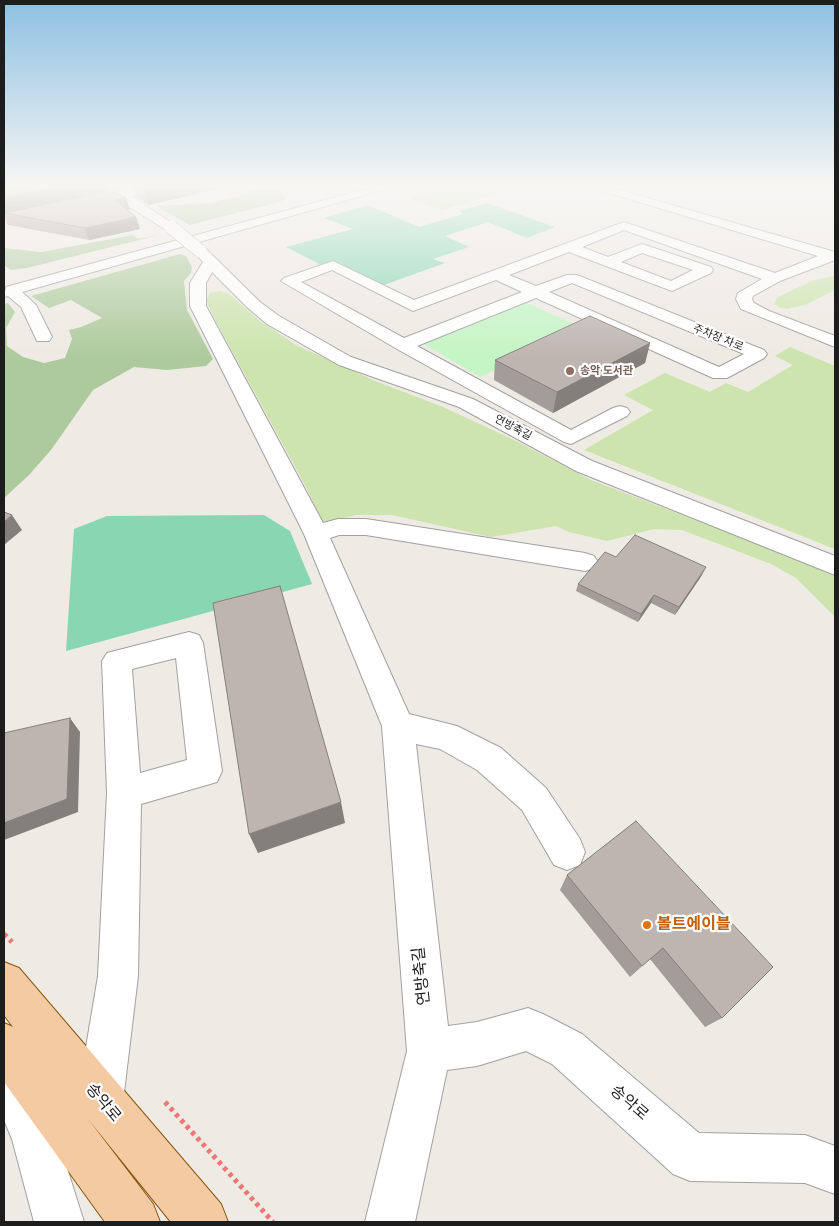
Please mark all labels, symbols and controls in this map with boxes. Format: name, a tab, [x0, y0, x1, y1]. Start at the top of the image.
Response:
street label: 주차장 차로	[691, 322, 745, 354]
place label: 송악 도서관	[580, 364, 633, 378]
marker: 송악 도서관	[564, 365, 576, 377]
street label: 연방축길	[492, 413, 534, 443]
place label: 볼트에이블	[657, 915, 731, 935]
marker: 볼트에이블	[641, 919, 653, 931]
street label: 연방축길	[409, 946, 435, 1006]
street label: 송악로	[81, 1080, 125, 1126]
street label: 송악로	[606, 1081, 652, 1125]

